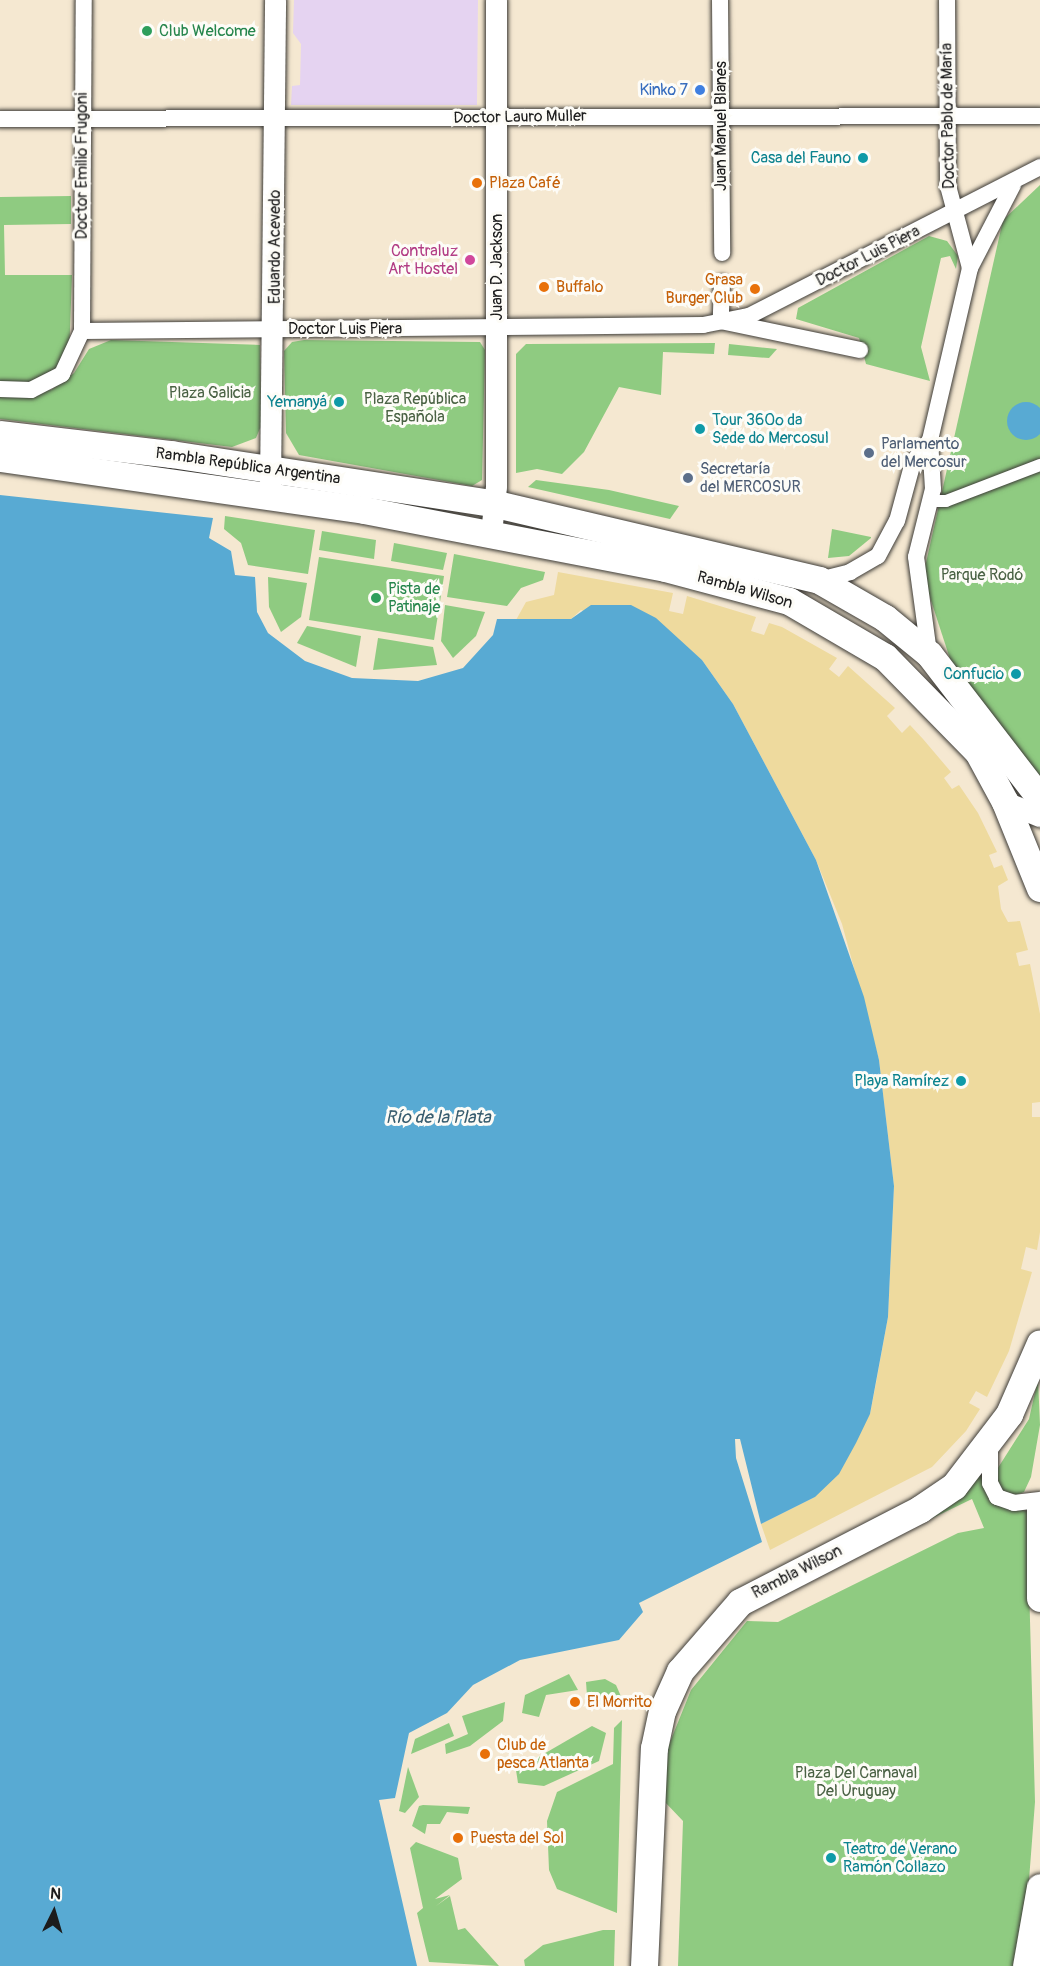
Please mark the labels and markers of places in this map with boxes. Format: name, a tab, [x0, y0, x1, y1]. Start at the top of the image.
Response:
place label: Club Welcome	[159, 21, 256, 41]
marker: Club Welcome	[140, 24, 154, 38]
place label: Kinko 7	[639, 80, 688, 100]
marker: Kinko 7	[693, 83, 707, 97]
place label: Casa del Fauno	[751, 148, 851, 168]
marker: Casa del Fauno	[856, 151, 870, 165]
place label: Plaza Café	[489, 173, 561, 193]
marker: Plaza Café	[470, 176, 484, 190]
place label: Contraluz Art Hostel	[388, 241, 458, 279]
marker: Contraluz Art Hostel	[463, 253, 477, 267]
place label: Grasa Burger Club	[665, 270, 743, 308]
place label: Buffalo	[556, 277, 603, 297]
marker: Buffalo	[537, 280, 551, 294]
marker: Grasa Burger Club	[748, 282, 762, 296]
place label: Yemanyá	[268, 392, 327, 412]
marker: Yemanyá	[332, 395, 346, 409]
place label: Tour 360º da Sede do Mercosul	[712, 410, 829, 448]
marker: Tour 360º da Sede do Mercosul	[693, 422, 707, 436]
place label: Parlamento del Mercosur	[881, 434, 967, 472]
marker: Parlamento del Mercosur	[862, 446, 876, 460]
place label: Secretaría del MERCOSUR	[700, 459, 801, 497]
marker: Secretaría del MERCOSUR	[681, 471, 695, 485]
place label: Pista de Patinaje	[388, 579, 440, 617]
marker: Pista de Patinaje	[369, 591, 383, 605]
place label: Confucio	[943, 664, 1004, 684]
marker: Confucio	[1009, 667, 1023, 681]
place label: Playa Ramírez	[854, 1071, 949, 1091]
marker: Playa Ramírez	[954, 1074, 968, 1088]
place label: El Morrito	[587, 1692, 652, 1712]
marker: El Morrito	[568, 1695, 582, 1709]
place label: Club de pesca Atlanta	[497, 1735, 589, 1773]
marker: Club de pesca Atlanta	[478, 1747, 492, 1761]
place label: Puesta del Sol	[470, 1828, 564, 1848]
marker: Puesta del Sol	[451, 1831, 465, 1845]
place label: Teatro de Verano Ramón Collazo	[843, 1839, 957, 1877]
marker: Teatro de Verano Ramón Collazo	[824, 1851, 838, 1865]

